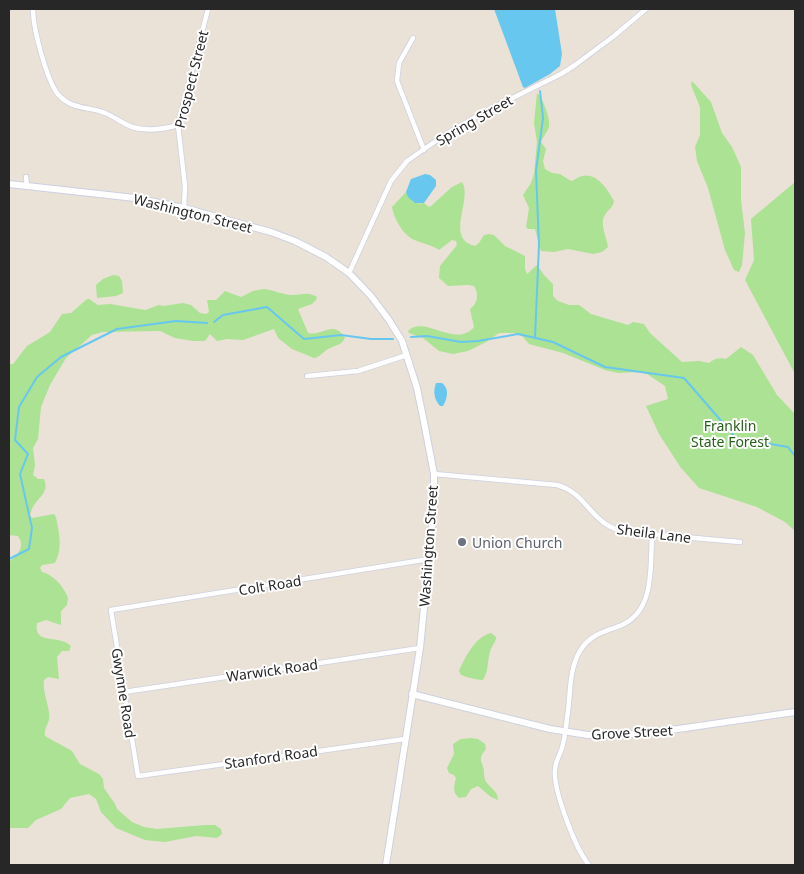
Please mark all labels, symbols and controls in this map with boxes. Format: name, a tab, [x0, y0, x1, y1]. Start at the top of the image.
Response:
street label: Prospect Street	[170, 28, 212, 130]
street label: Spring Street	[432, 90, 516, 150]
street label: Washington Street	[132, 189, 254, 237]
park label: Franklin State Forest	[691, 416, 769, 451]
street label: Washington Street	[414, 485, 442, 607]
street label: Sheila Lane	[616, 519, 692, 547]
place label: Union Church	[472, 533, 562, 552]
marker: Union Church	[456, 536, 468, 548]
street label: Colt Road	[237, 571, 303, 599]
street label: Gwynne Road	[108, 647, 140, 739]
street label: Warwick Road	[225, 654, 319, 686]
street label: Grove Street	[591, 720, 673, 744]
street label: Stanford Road	[223, 741, 319, 773]

